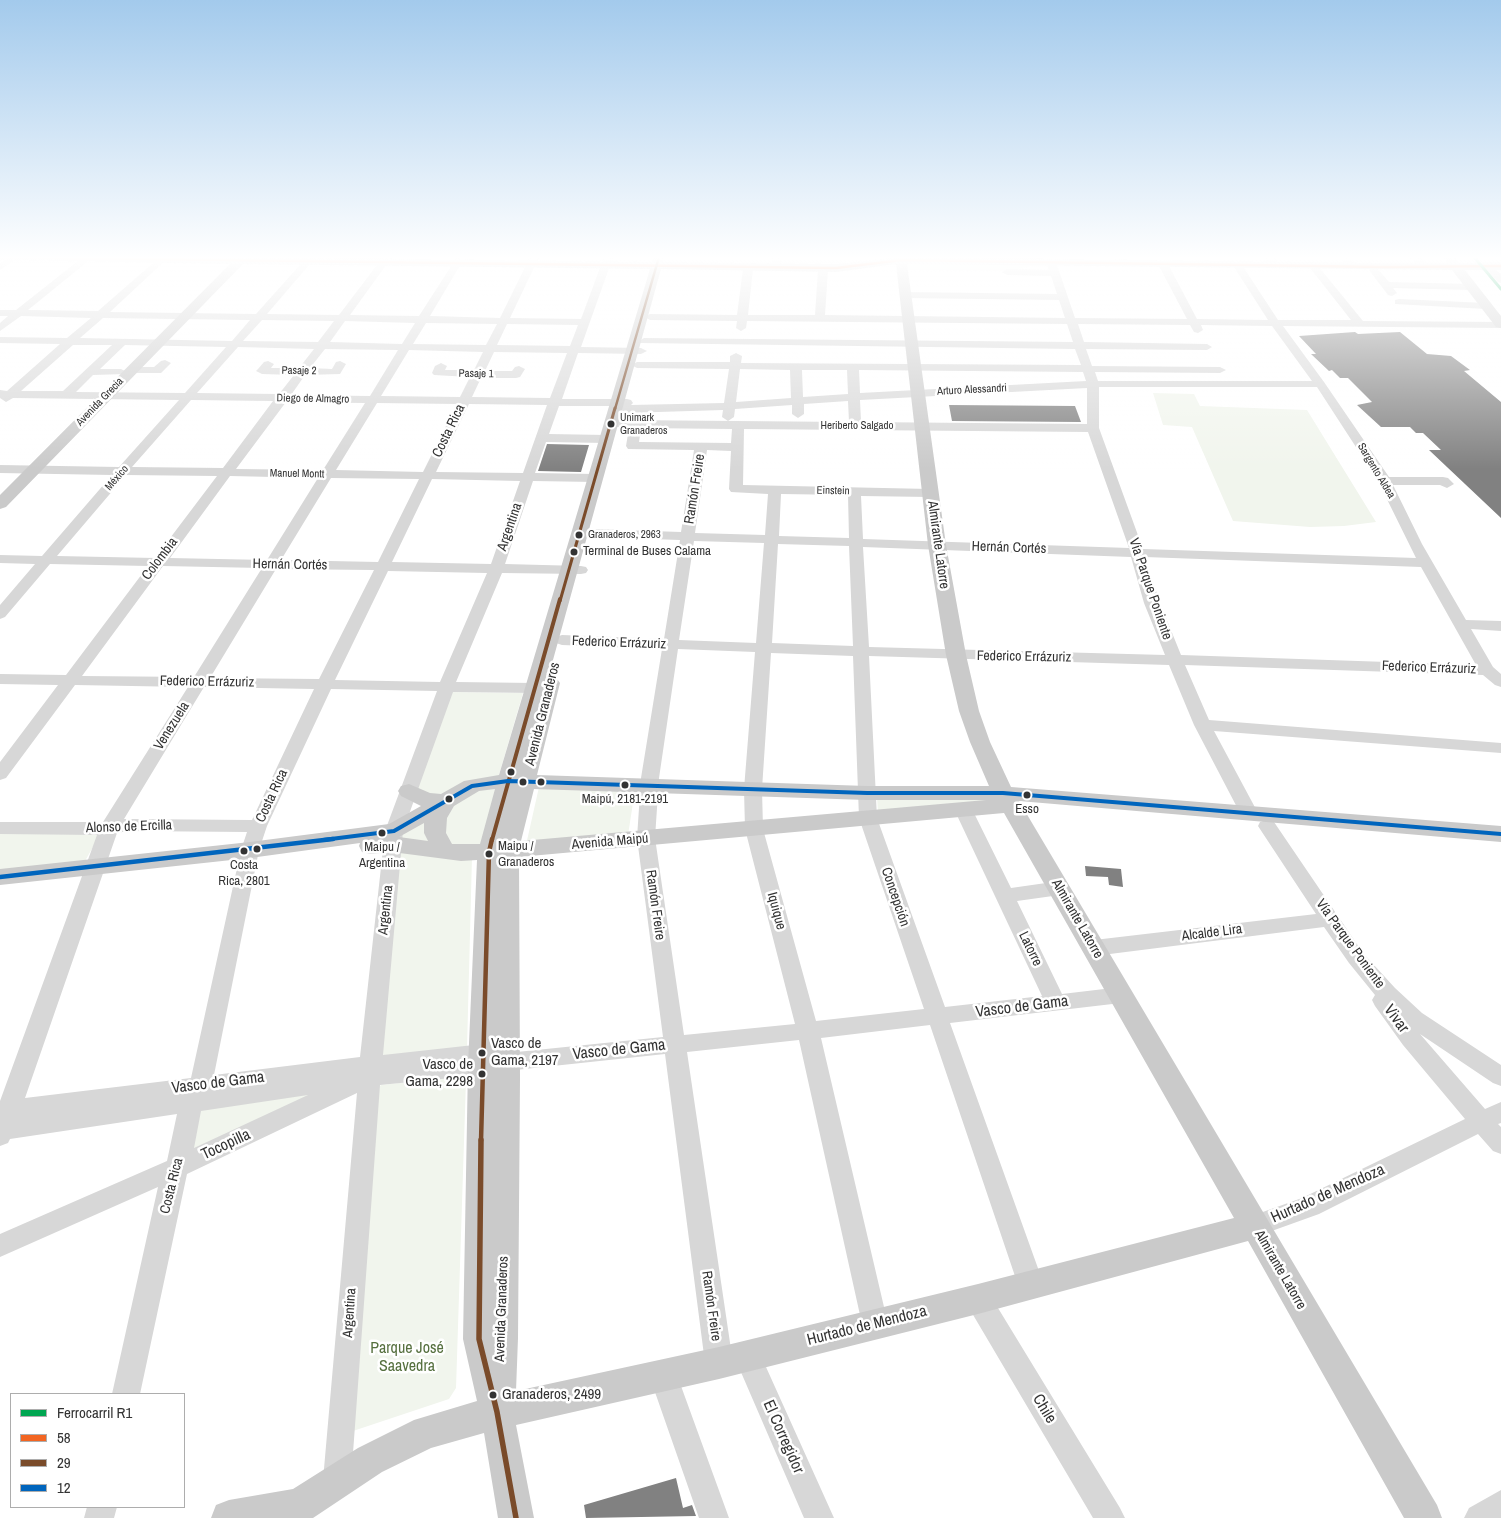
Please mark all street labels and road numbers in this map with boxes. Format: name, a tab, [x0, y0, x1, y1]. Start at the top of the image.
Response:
street label: Pasaje 2	[281, 364, 317, 378]
street label: Pasaje 1	[458, 367, 494, 381]
street label: Avenida Grecia	[74, 375, 126, 429]
street label: Arturo Alessandri	[937, 382, 1007, 398]
street label: Diego de Almagro	[277, 392, 349, 406]
street label: Costa Rica	[429, 402, 469, 460]
street label: Heriberto Salgado	[820, 419, 894, 433]
street label: Sargento Aldea	[1354, 441, 1398, 501]
street label: Ramón Freire	[681, 453, 709, 525]
street label: México	[102, 463, 132, 493]
street label: Manuel Montt	[270, 467, 324, 481]
street label: Einstein	[816, 484, 850, 498]
street label: Almirante Latorre	[924, 500, 952, 590]
street label: Argentina	[494, 501, 526, 553]
street label: Colombia	[139, 534, 181, 584]
street label: Vía Parque Poniente	[1125, 536, 1175, 642]
street label: Hernán Cortés	[971, 538, 1047, 558]
street label: Hernán Cortés	[253, 556, 327, 574]
street label: Federico Errázuriz	[571, 633, 667, 653]
street label: Federico Errázuriz	[977, 648, 1071, 666]
street label: Federico Errázuriz	[1381, 658, 1477, 678]
street label: Avenida Granaderos	[522, 661, 564, 767]
street label: Federico Errázuriz	[160, 673, 254, 691]
street label: Venezuela	[151, 699, 193, 753]
street label: Costa Rica	[252, 767, 292, 825]
street label: Alonso de Ercilla	[86, 817, 172, 837]
street label: Avenida Maipú	[571, 830, 649, 854]
street label: Concepción	[877, 865, 913, 929]
street label: Ramón Freire	[642, 869, 668, 941]
street label: Almirante Latorre	[1048, 876, 1106, 962]
street label: Argentina	[375, 884, 397, 936]
street label: Iquique	[763, 890, 789, 932]
street label: Vía Parque Poniente	[1312, 896, 1388, 992]
street label: Alcalde Lira	[1181, 921, 1243, 945]
street label: Latorre	[1014, 929, 1046, 969]
street label: Vasco de Gama	[975, 992, 1069, 1022]
street label: Vivar	[1379, 1001, 1413, 1037]
street label: Vasco de Gama	[572, 1036, 666, 1064]
street label: Vasco de Gama	[171, 1068, 265, 1098]
street label: Tocopilla	[198, 1125, 254, 1165]
street label: Costa Rica	[157, 1156, 187, 1216]
street label: Hurtado de Mendoza	[1268, 1160, 1388, 1228]
street label: Almirante Latorre	[1251, 1227, 1309, 1313]
street label: Avenida Granaderos	[492, 1256, 512, 1362]
street label: Ramón Freire	[698, 1270, 724, 1342]
street label: Argentina	[340, 1288, 360, 1338]
street label: Hurtado de Mendoza	[805, 1302, 929, 1350]
street label: Chile	[1028, 1391, 1060, 1427]
street label: El Corregidor	[758, 1397, 808, 1477]

